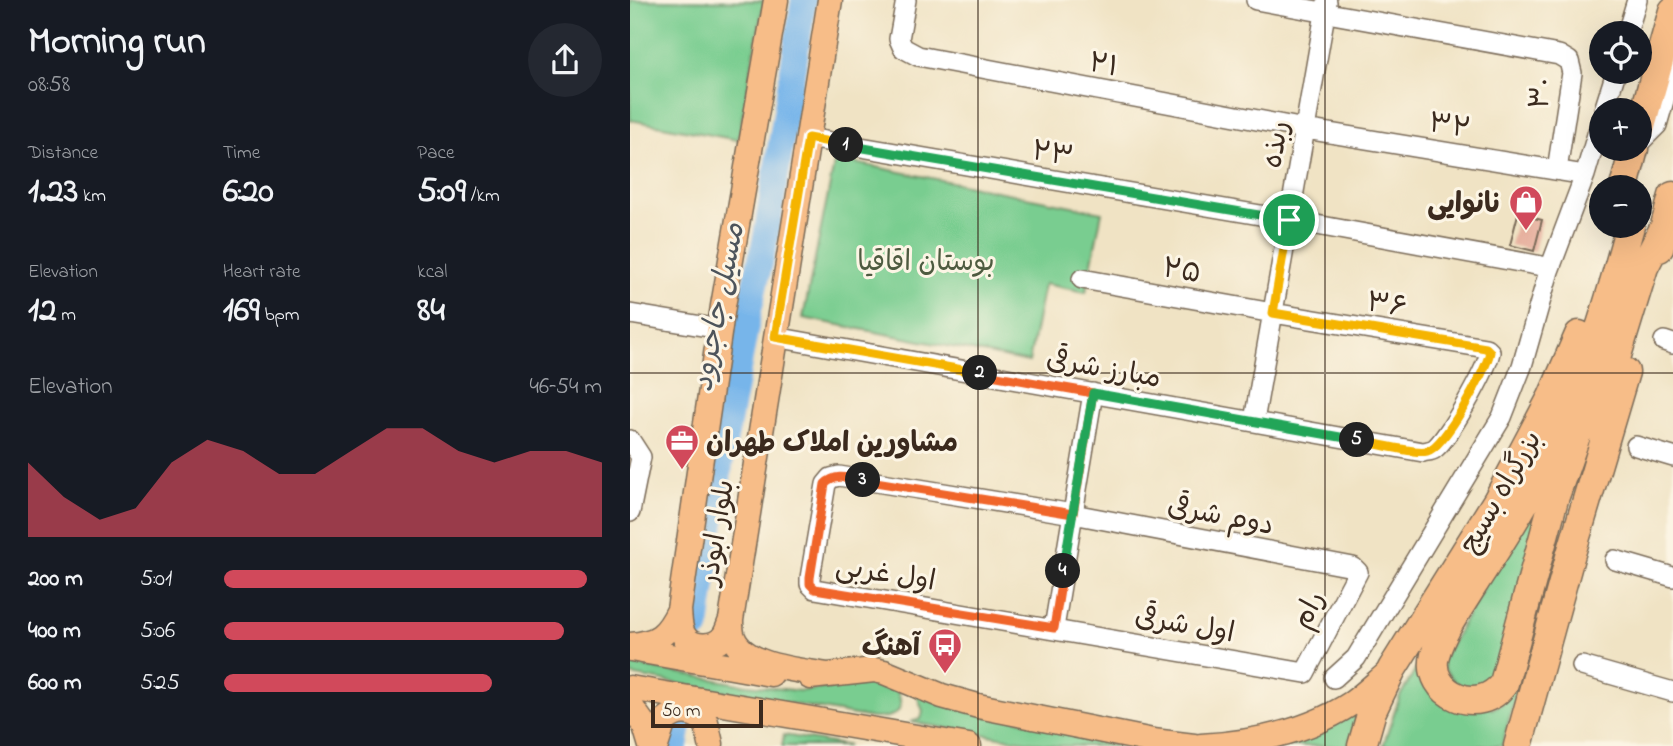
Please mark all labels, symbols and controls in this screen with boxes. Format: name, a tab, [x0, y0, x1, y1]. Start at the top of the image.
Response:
text: Morning run	[28, 15, 206, 71]
map controls	[1589, 21, 1652, 238]
button: locate	[1589, 21, 1652, 84]
button: share	[528, 23, 602, 97]
street label: ۲۱	[1085, 44, 1122, 89]
text: 08:58	[28, 69, 70, 102]
street label: ۳۰	[1520, 75, 1565, 111]
button: +	[1589, 98, 1652, 161]
street label: ۳۲	[1426, 104, 1473, 151]
street label: ربذه	[1253, 117, 1302, 172]
pin: 1	[828, 128, 864, 162]
text: 1	[842, 131, 849, 158]
street label: ۲۳	[1028, 132, 1077, 179]
text: Distance	[28, 140, 98, 167]
text: Time	[223, 140, 260, 167]
text: Pace	[417, 140, 454, 167]
text: 1.23	[28, 167, 78, 218]
text: 6:20	[223, 167, 274, 218]
text: 5:09	[417, 167, 466, 218]
button: −	[1589, 175, 1652, 238]
text: km	[78, 183, 106, 210]
text: /km	[466, 183, 500, 210]
shop icon: نانوایی	[1507, 183, 1545, 232]
place label: نانوایی	[1427, 185, 1502, 226]
pin	[1259, 190, 1319, 250]
icon: arrive	[1270, 201, 1308, 239]
water label: مسیل جاجرود	[682, 219, 758, 396]
park label: بوستان اقاقیا	[857, 243, 995, 284]
street label: ۲۵	[1159, 249, 1204, 296]
text: Elevation	[28, 259, 98, 286]
text: Heart rate	[223, 259, 301, 286]
text: kcal	[417, 259, 448, 286]
street label: ۳۶	[1364, 283, 1409, 330]
text: 12	[28, 286, 57, 337]
text: 169	[223, 286, 260, 337]
text: 84	[417, 286, 445, 337]
text: m	[57, 302, 76, 329]
text: bpm	[260, 302, 300, 329]
street label: مبارز شرقی	[1043, 340, 1164, 401]
pin: 2	[962, 356, 998, 390]
text: 2	[975, 359, 984, 386]
text: Elevation	[28, 371, 113, 404]
text: 46–54 m	[530, 371, 602, 404]
office icon: مشاورین املاک طهران	[663, 422, 701, 471]
pin: 5	[1340, 422, 1374, 458]
place label: مشاورین املاک طهران	[706, 424, 958, 465]
street label: بزرگراه بسیج	[1450, 424, 1554, 562]
text: 5	[1351, 426, 1362, 453]
pin: 3	[846, 462, 880, 498]
text: 3	[859, 466, 866, 493]
street label: بلوار ابوذر	[690, 477, 747, 590]
street label: دوم شرقی	[1164, 487, 1277, 548]
street label: اول غربی	[833, 547, 938, 604]
pin: 4	[1046, 554, 1080, 588]
text: 4	[1059, 557, 1066, 584]
text: 200 m	[28, 563, 83, 596]
text: 5:01	[140, 563, 172, 596]
street label: رام	[1283, 584, 1337, 637]
street label: اول شرقی	[1131, 598, 1238, 655]
text: 400 m	[28, 615, 81, 648]
text: 5:06	[140, 615, 175, 648]
bus stop icon: آهنگ	[926, 626, 964, 675]
place label: آهنگ	[862, 628, 922, 669]
text: 600 m	[28, 667, 82, 700]
text: 5:25	[140, 667, 180, 700]
scale bar	[651, 697, 763, 729]
text: 50 m	[662, 698, 701, 725]

